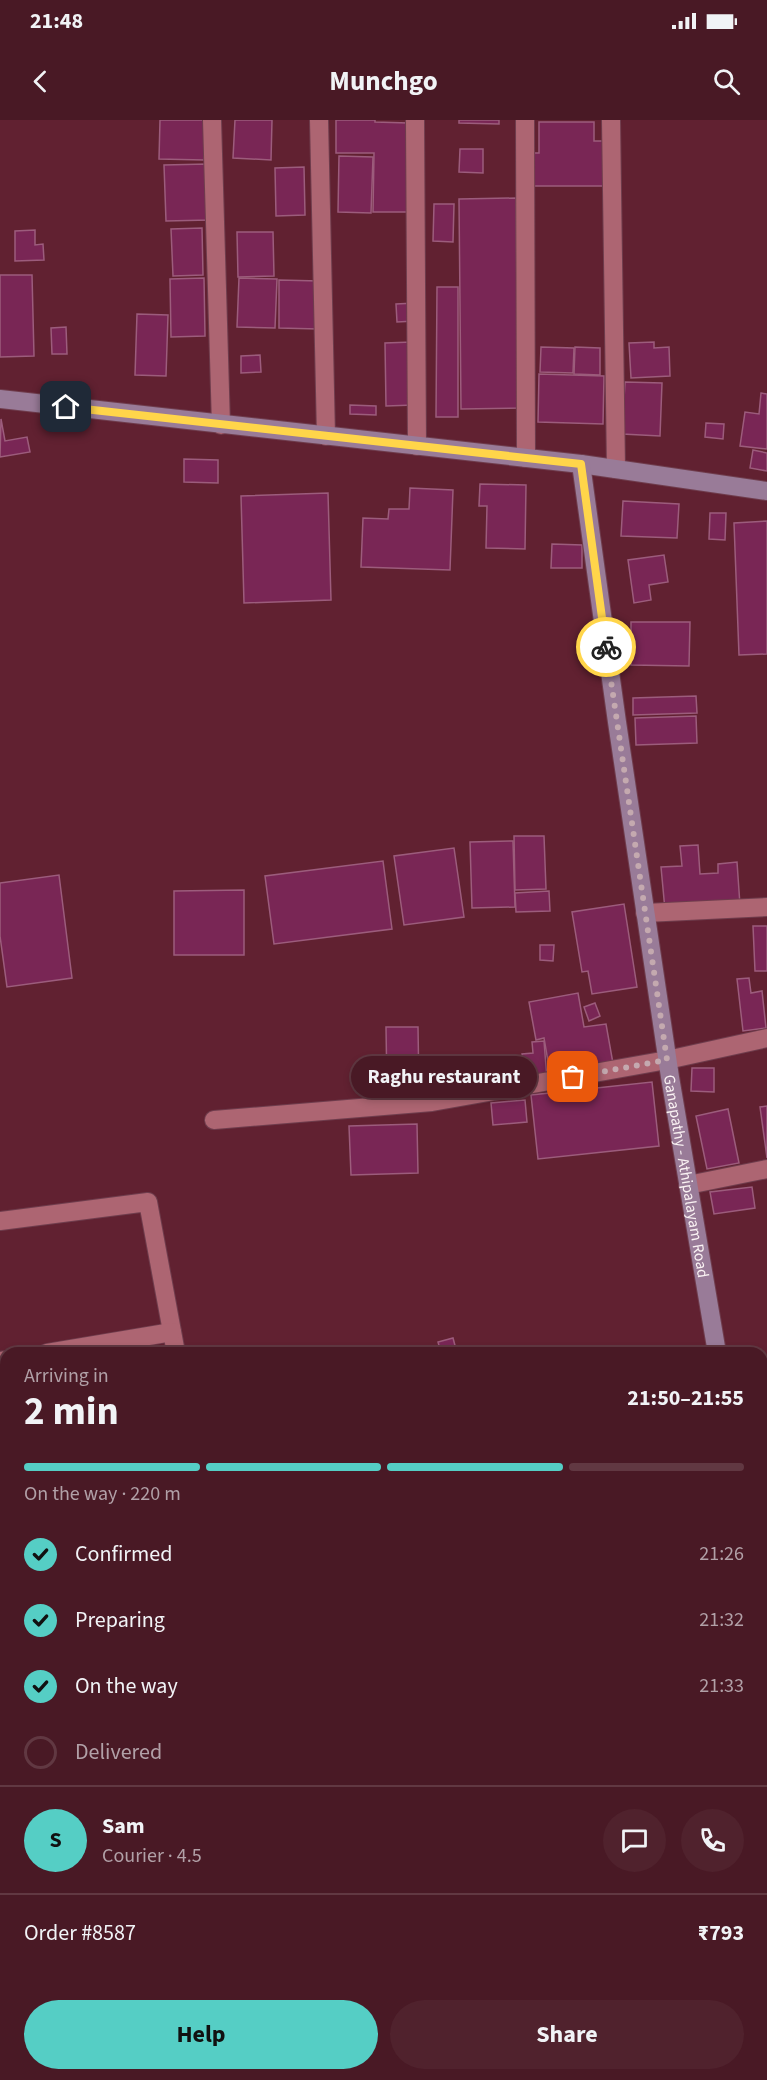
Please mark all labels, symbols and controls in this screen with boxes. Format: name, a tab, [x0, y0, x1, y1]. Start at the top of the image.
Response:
text: 21:48	[30, 5, 83, 37]
text: Munchgo	[329, 62, 438, 101]
icon: back	[24, 65, 57, 98]
icon: search	[710, 65, 743, 98]
pin	[40, 381, 91, 432]
icon: home	[49, 390, 82, 423]
courier	[576, 617, 636, 677]
icon: bike	[590, 631, 623, 664]
pin	[547, 1051, 598, 1102]
callout: Raghu restaurant	[351, 1056, 537, 1098]
icon: bag	[556, 1060, 589, 1093]
text: Raghu restaurant	[368, 1063, 520, 1091]
street label: Ganapathy - Athipalayam Road	[658, 1073, 714, 1280]
text: Arriving in	[24, 1362, 109, 1390]
text: 21:50–21:55	[627, 1382, 744, 1414]
text: 2 min	[24, 1384, 119, 1440]
text: On the way · 220 m	[24, 1480, 181, 1508]
icon: check	[24, 1538, 57, 1571]
text: Confirmed	[75, 1538, 172, 1570]
text: 21:26	[699, 1540, 744, 1568]
icon: check	[24, 1604, 57, 1637]
text: Preparing	[75, 1604, 165, 1636]
text: 21:32	[699, 1606, 744, 1634]
icon: check	[24, 1670, 57, 1703]
text: On the way	[75, 1670, 178, 1702]
text: 21:33	[699, 1672, 744, 1700]
text: Delivered	[75, 1736, 162, 1768]
button: chat	[603, 1809, 666, 1872]
button: phone	[681, 1809, 744, 1872]
text: Sam	[102, 1810, 145, 1842]
text: S	[49, 1824, 62, 1856]
text: Courier · 4.5	[102, 1842, 202, 1870]
text: Order #8587	[24, 1917, 136, 1949]
text: ₹793	[698, 1917, 744, 1949]
button: Help	[24, 2000, 378, 2069]
button: Share	[390, 2000, 744, 2069]

